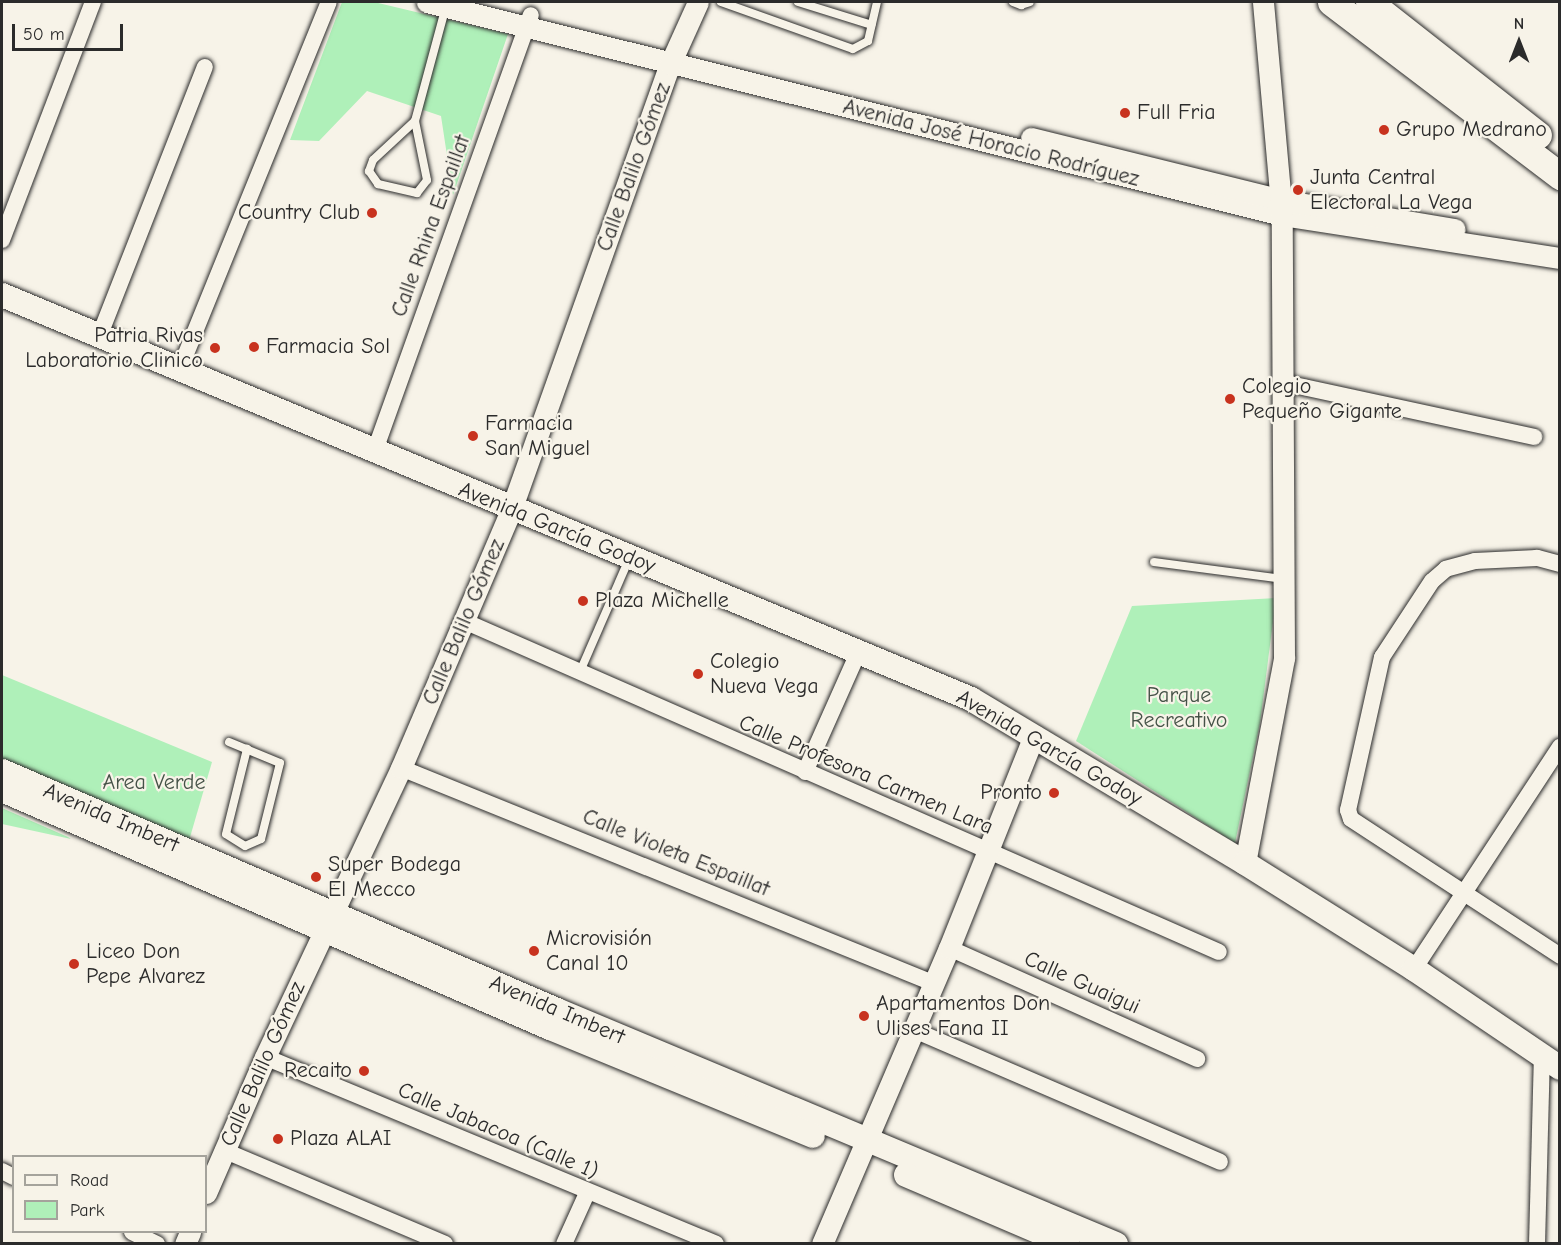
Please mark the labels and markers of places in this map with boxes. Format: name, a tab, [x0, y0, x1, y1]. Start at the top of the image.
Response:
place label: Full Fria	[1137, 100, 1216, 126]
marker: Full Fria	[1118, 106, 1132, 120]
place label: Grupo Medrano	[1396, 117, 1547, 143]
marker: Grupo Medrano	[1377, 123, 1391, 137]
place label: Junta Central Electoral La Vega	[1310, 164, 1473, 216]
marker: Junta Central Electoral La Vega	[1291, 183, 1305, 197]
place label: Country Club	[238, 200, 360, 226]
marker: Country Club	[365, 206, 379, 220]
place label: Patria Rivas Laboratorio Clinico	[25, 322, 203, 374]
place label: Farmacia Sol	[266, 334, 390, 360]
marker: Farmacia Sol	[247, 340, 261, 354]
marker: Patria Rivas Laboratorio Clinico	[208, 341, 222, 355]
place label: Colegio Pequeño Gigante	[1242, 373, 1402, 424]
marker: Colegio Pequeño Gigante	[1223, 392, 1237, 406]
place label: Farmacia San Miguel	[485, 410, 590, 462]
marker: Farmacia San Miguel	[466, 429, 480, 443]
place label: Plaza Michelle	[595, 588, 729, 614]
marker: Plaza Michelle	[576, 594, 590, 608]
place label: Colegio Nueva Vega	[710, 648, 819, 700]
marker: Colegio Nueva Vega	[691, 667, 705, 681]
place label: Pronto	[980, 780, 1042, 806]
marker: Pronto	[1047, 786, 1061, 800]
place label: Super Bodega El Mecco	[328, 851, 461, 902]
marker: Super Bodega El Mecco	[309, 870, 323, 884]
place label: Microvisión Canal 10	[546, 925, 652, 976]
place label: Liceo Don Pepe Alvarez	[86, 938, 205, 990]
marker: Microvisión Canal 10	[527, 944, 541, 958]
marker: Liceo Don Pepe Alvarez	[67, 957, 81, 971]
place label: Apartamentos Don Ulises Fana II	[876, 990, 1050, 1042]
marker: Apartamentos Don Ulises Fana II	[857, 1009, 871, 1023]
place label: Recaito	[284, 1058, 352, 1084]
marker: Recaito	[357, 1064, 371, 1078]
place label: Plaza ALAI	[290, 1126, 391, 1152]
marker: Plaza ALAI	[271, 1132, 285, 1146]

